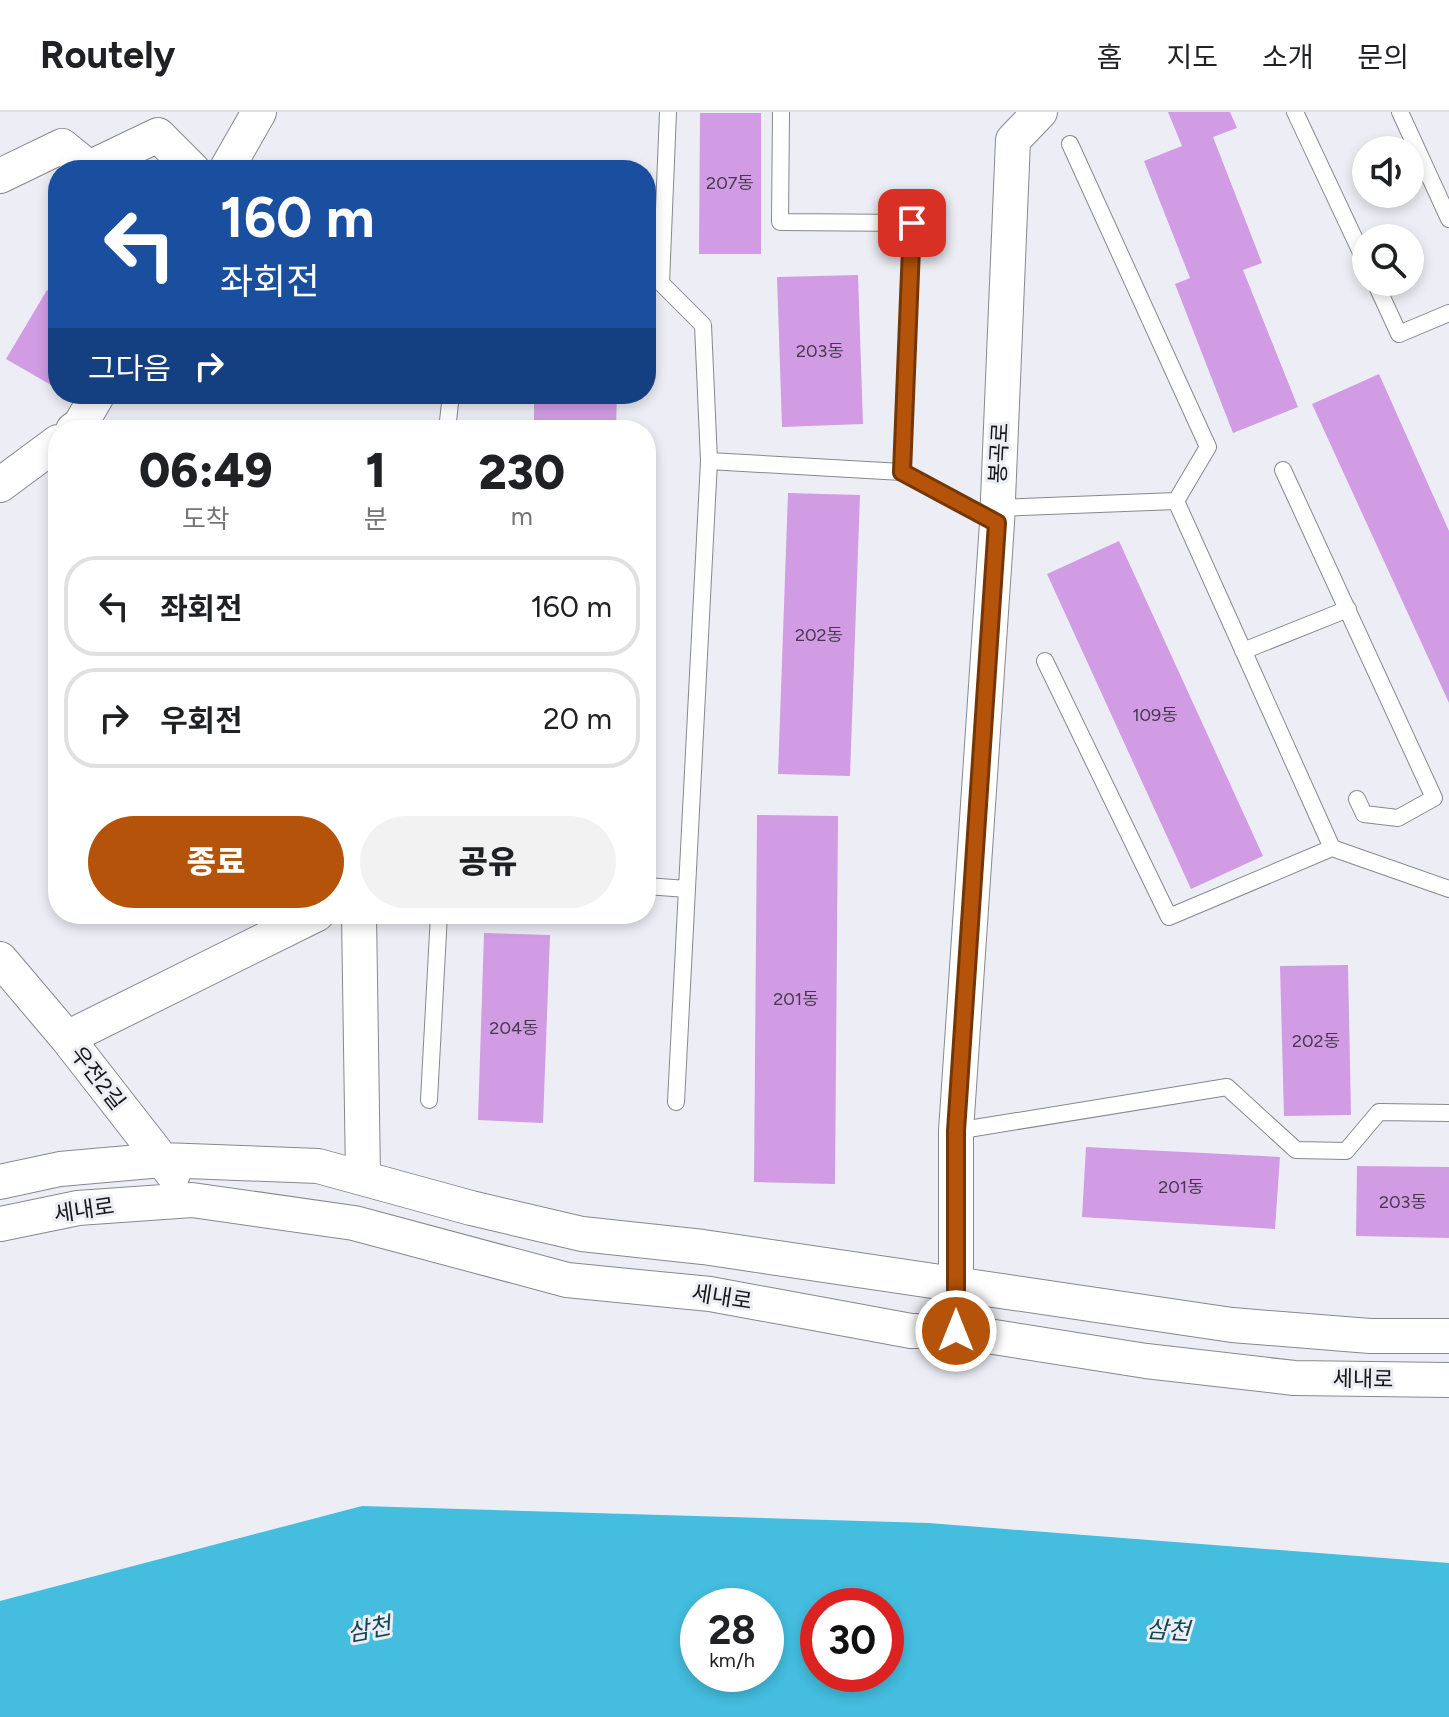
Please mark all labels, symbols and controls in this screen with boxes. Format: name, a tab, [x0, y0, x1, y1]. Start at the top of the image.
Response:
text: Routely	[40, 32, 175, 78]
text: 홈	[1097, 40, 1122, 74]
text: 지도	[1166, 40, 1218, 74]
text: 소개	[1262, 40, 1313, 74]
text: 문의	[1357, 40, 1409, 74]
map controls	[1352, 136, 1424, 296]
button: sound	[1352, 136, 1424, 208]
house number: 207동	[706, 172, 754, 194]
text: 160 m	[220, 184, 375, 251]
pin	[878, 189, 946, 257]
icon: left	[88, 192, 192, 296]
icon: arrive	[890, 201, 934, 245]
button: search	[1352, 224, 1424, 296]
text: 좌회전	[220, 260, 319, 303]
house number: 203동	[796, 340, 844, 362]
icon: right	[187, 344, 231, 388]
text: 그다음	[88, 350, 171, 387]
street label: 봉곡로	[984, 422, 1014, 484]
text: 06:49	[139, 441, 273, 499]
text: 1	[365, 441, 386, 499]
text: 230	[479, 443, 565, 501]
text: m	[511, 500, 533, 532]
text: 도착	[182, 503, 230, 535]
text: 분	[364, 503, 388, 535]
icon: left	[92, 584, 136, 628]
text: 160 m	[530, 588, 612, 625]
text: 좌회전	[160, 590, 243, 627]
house number: 202동	[795, 624, 843, 646]
icon: right	[92, 696, 136, 740]
text: 20 m	[543, 700, 612, 737]
text: 우회전	[160, 702, 243, 739]
house number: 109동	[1132, 704, 1178, 726]
button: 종료	[88, 816, 344, 908]
button: 공유	[360, 816, 616, 908]
house number: 201동	[773, 988, 819, 1010]
house number: 204동	[489, 1017, 539, 1039]
house number: 202동	[1292, 1030, 1340, 1052]
street label: 우전2길	[65, 1041, 131, 1115]
house number: 201동	[1158, 1176, 1204, 1198]
house number: 203동	[1379, 1191, 1427, 1213]
street label: 세내로	[52, 1192, 116, 1228]
street label: 세내로	[690, 1279, 754, 1315]
position arrow	[914, 1289, 998, 1373]
street label: 세내로	[1332, 1365, 1394, 1393]
speed limit sign: 30	[800, 1588, 904, 1692]
text: 28	[708, 1606, 756, 1654]
water label: 삼천	[345, 1610, 396, 1647]
water label: 삼천	[1145, 1614, 1194, 1646]
text: km/h	[709, 1648, 755, 1672]

